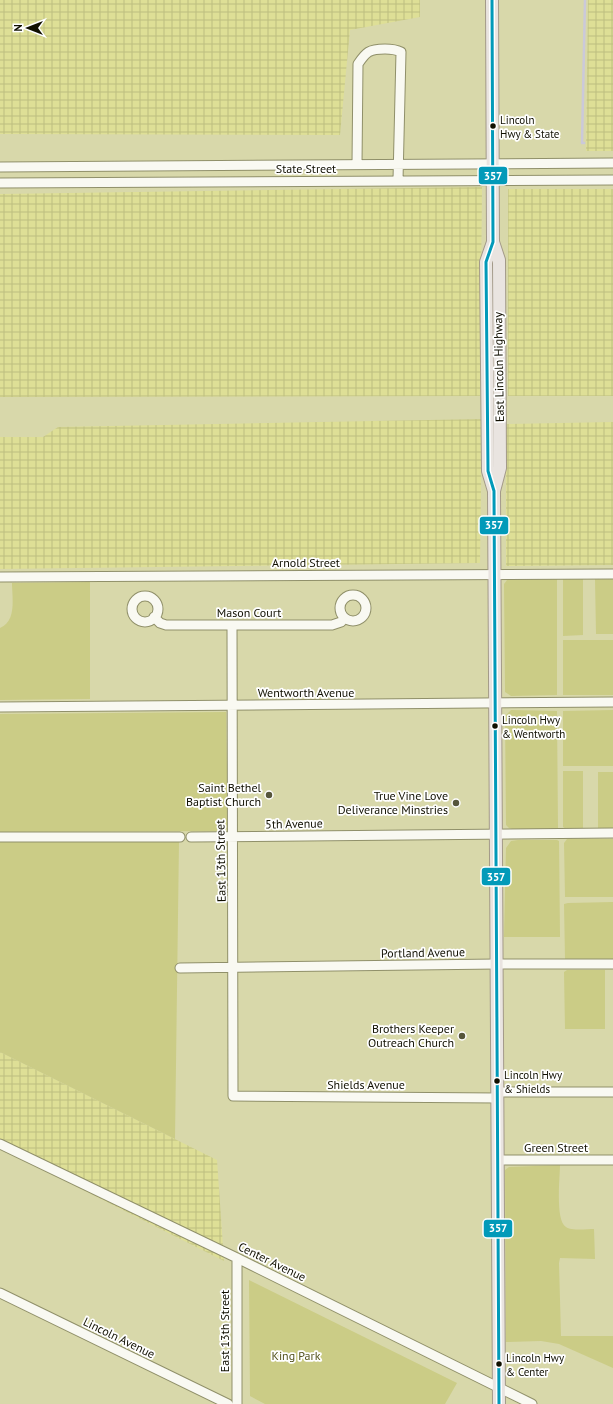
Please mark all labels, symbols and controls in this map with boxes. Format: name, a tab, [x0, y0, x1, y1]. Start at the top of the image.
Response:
north arrow	[8, 8, 48, 48]
text: N	[11, 24, 25, 32]
place label: Lincoln Hwy & State	[500, 113, 560, 141]
marker: Lincoln Hwy & State	[488, 121, 498, 131]
street label: State Street	[276, 161, 336, 176]
line badge: 357	[478, 166, 508, 185]
text: 357	[484, 169, 502, 183]
street label: East Lincoln Highway	[490, 311, 507, 422]
line badge: 357	[479, 516, 509, 535]
text: 357	[485, 518, 503, 532]
street label: Arnold Street	[272, 555, 340, 570]
street label: Mason Court	[217, 605, 281, 620]
street label: Wentworth Avenue	[258, 685, 354, 700]
place label: Lincoln Hwy & Wentworth	[502, 713, 565, 741]
marker: Lincoln Hwy & Wentworth	[490, 721, 500, 731]
place label: Saint Bethel Baptist Church	[186, 780, 261, 809]
place label: True Vine Love Deliverance Minstries	[338, 788, 448, 817]
marker: Saint Bethel Baptist Church	[264, 790, 274, 800]
marker: True Vine Love Deliverance Minstries	[451, 798, 461, 808]
street label: 5th Avenue	[265, 815, 323, 832]
street label: East 13th Street	[212, 820, 229, 902]
line badge: 357	[481, 867, 511, 886]
text: 357	[487, 870, 505, 884]
street label: Portland Avenue	[381, 944, 465, 961]
place label: Brothers Keeper Outreach Church	[368, 1021, 454, 1050]
marker: Brothers Keeper Outreach Church	[457, 1031, 467, 1041]
place label: Lincoln Hwy & Shields	[504, 1068, 563, 1096]
marker: Lincoln Hwy & Shields	[492, 1076, 502, 1086]
street label: Shields Avenue	[327, 1077, 405, 1092]
street label: Green Street	[524, 1140, 588, 1155]
line badge: 357	[483, 1219, 513, 1238]
text: 357	[489, 1221, 507, 1235]
street label: Center Avenue	[236, 1239, 309, 1284]
street label: East 13th Street	[217, 1290, 232, 1372]
street label: Lincoln Avenue	[81, 1314, 158, 1361]
park label: King Park	[272, 1348, 321, 1363]
place label: Lincoln Hwy & Center	[506, 1351, 565, 1379]
marker: Lincoln Hwy & Center	[494, 1359, 504, 1369]

